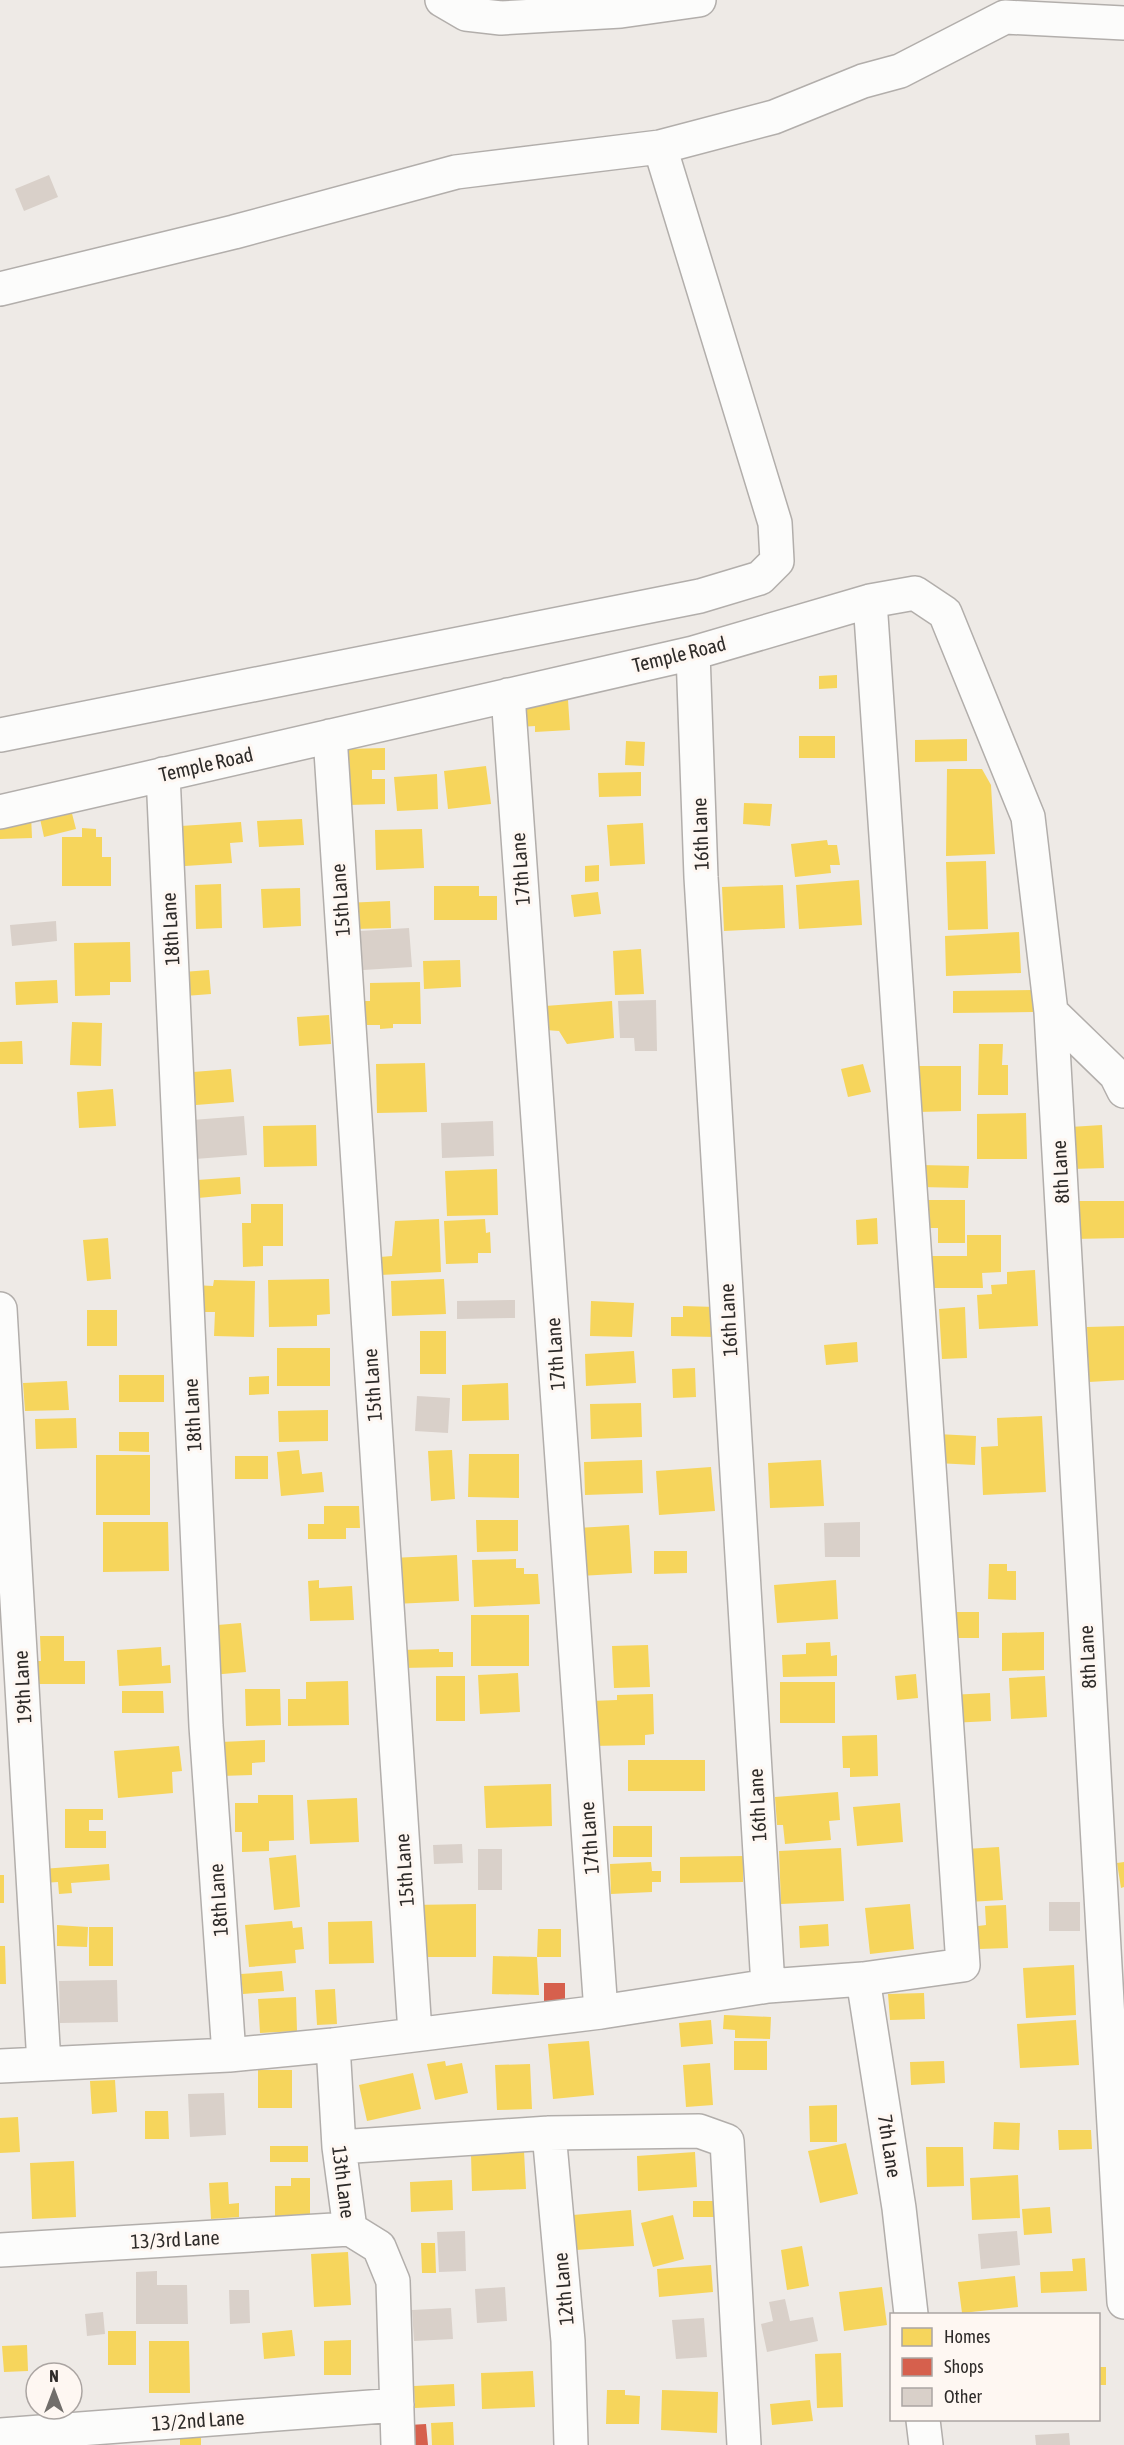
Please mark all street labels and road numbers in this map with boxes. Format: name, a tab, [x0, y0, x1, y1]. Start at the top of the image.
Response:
street label: Temple Road	[630, 631, 728, 677]
street label: Temple Road	[157, 742, 255, 786]
street label: 16th Lane	[687, 797, 713, 871]
street label: 17th Lane	[506, 832, 534, 906]
street label: 15th Lane	[326, 863, 354, 937]
street label: 18th Lane	[157, 892, 183, 966]
street label: 8th Lane	[1047, 1140, 1073, 1204]
street label: 16th Lane	[715, 1283, 741, 1357]
street label: 17th Lane	[541, 1317, 569, 1391]
street label: 15th Lane	[358, 1348, 386, 1422]
street label: 18th Lane	[179, 1378, 205, 1452]
street label: 8th Lane	[1074, 1625, 1100, 1689]
street label: 19th Lane	[9, 1650, 35, 1724]
street label: 16th Lane	[744, 1768, 770, 1842]
street label: 17th Lane	[575, 1801, 603, 1875]
street label: 15th Lane	[390, 1833, 418, 1907]
street label: 18th Lane	[204, 1863, 232, 1937]
street label: 7th Lane	[874, 2113, 906, 2179]
street label: 13th Lane	[328, 2144, 360, 2220]
street label: 13/3rd Lane	[130, 2225, 220, 2253]
street label: 12th Lane	[548, 2252, 578, 2326]
street label: 13/2nd Lane	[151, 2405, 245, 2435]

